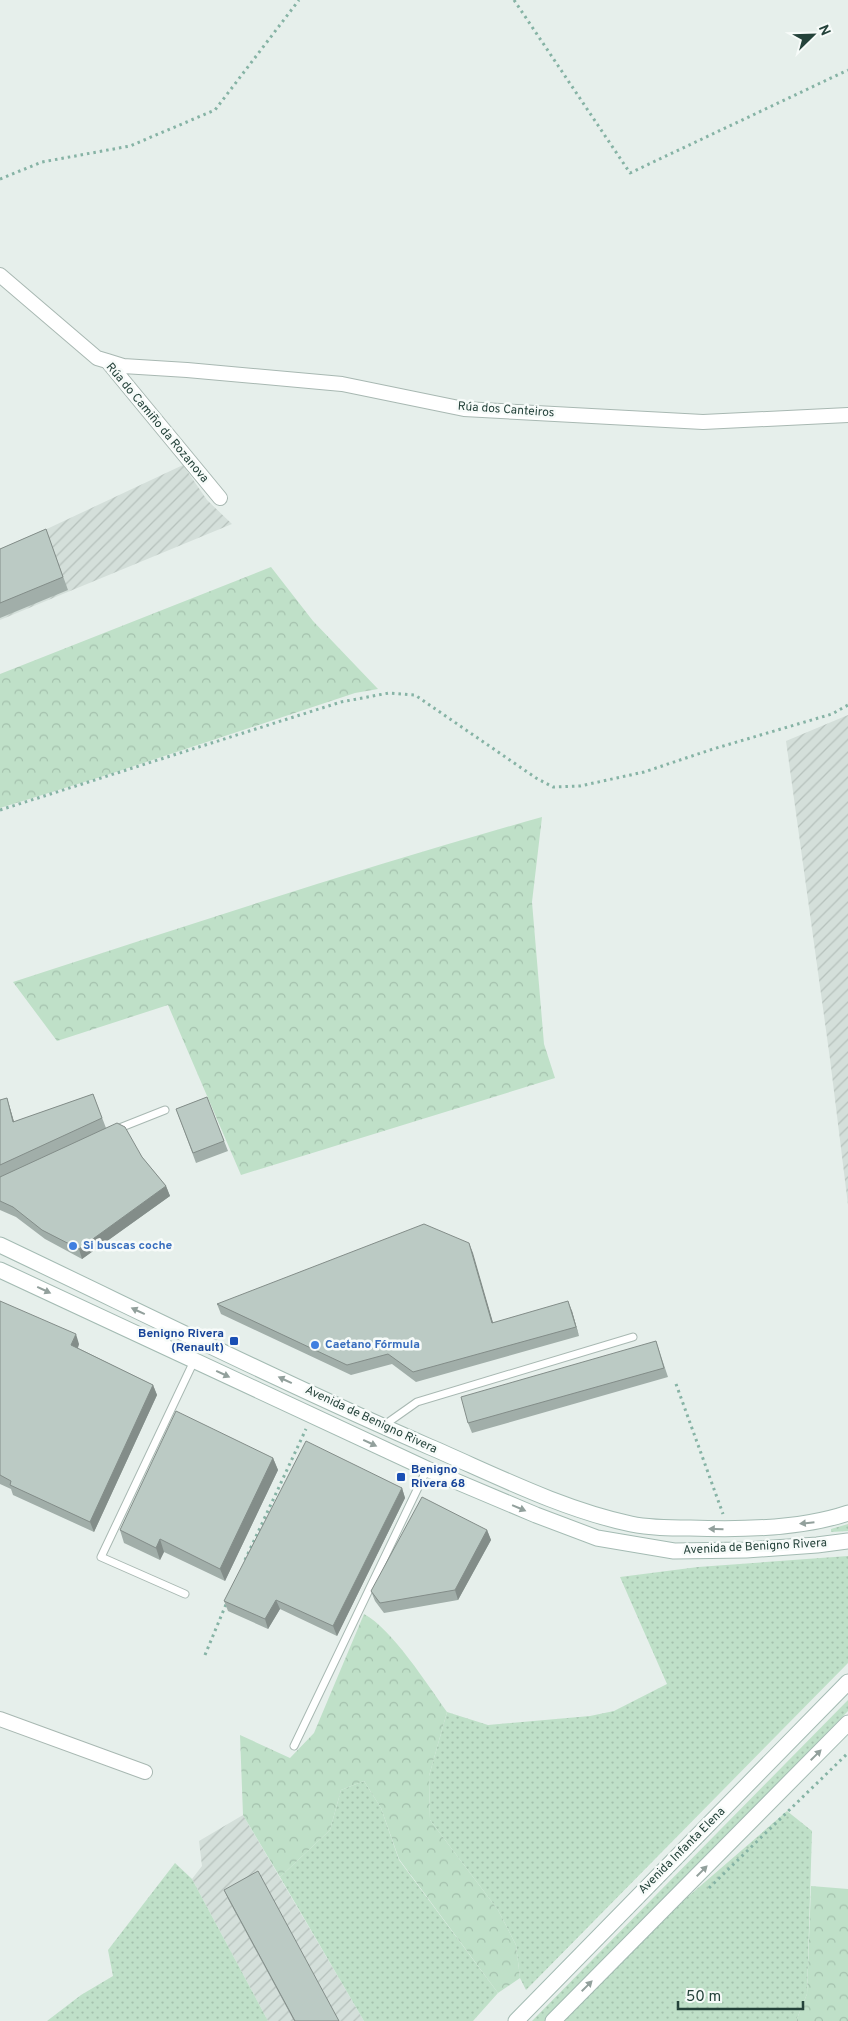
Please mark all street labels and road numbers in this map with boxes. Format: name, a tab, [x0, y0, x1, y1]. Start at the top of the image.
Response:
street label: Rúa do Camiño da Rozanova	[102, 360, 212, 486]
street label: Rúa dos Canteiros	[457, 399, 555, 421]
street label: Avenida de Benigno Rivera	[302, 1382, 440, 1458]
street label: Avenida de Benigno Rivera	[683, 1535, 827, 1559]
street label: Avenida Infanta Elena	[635, 1804, 729, 1898]

